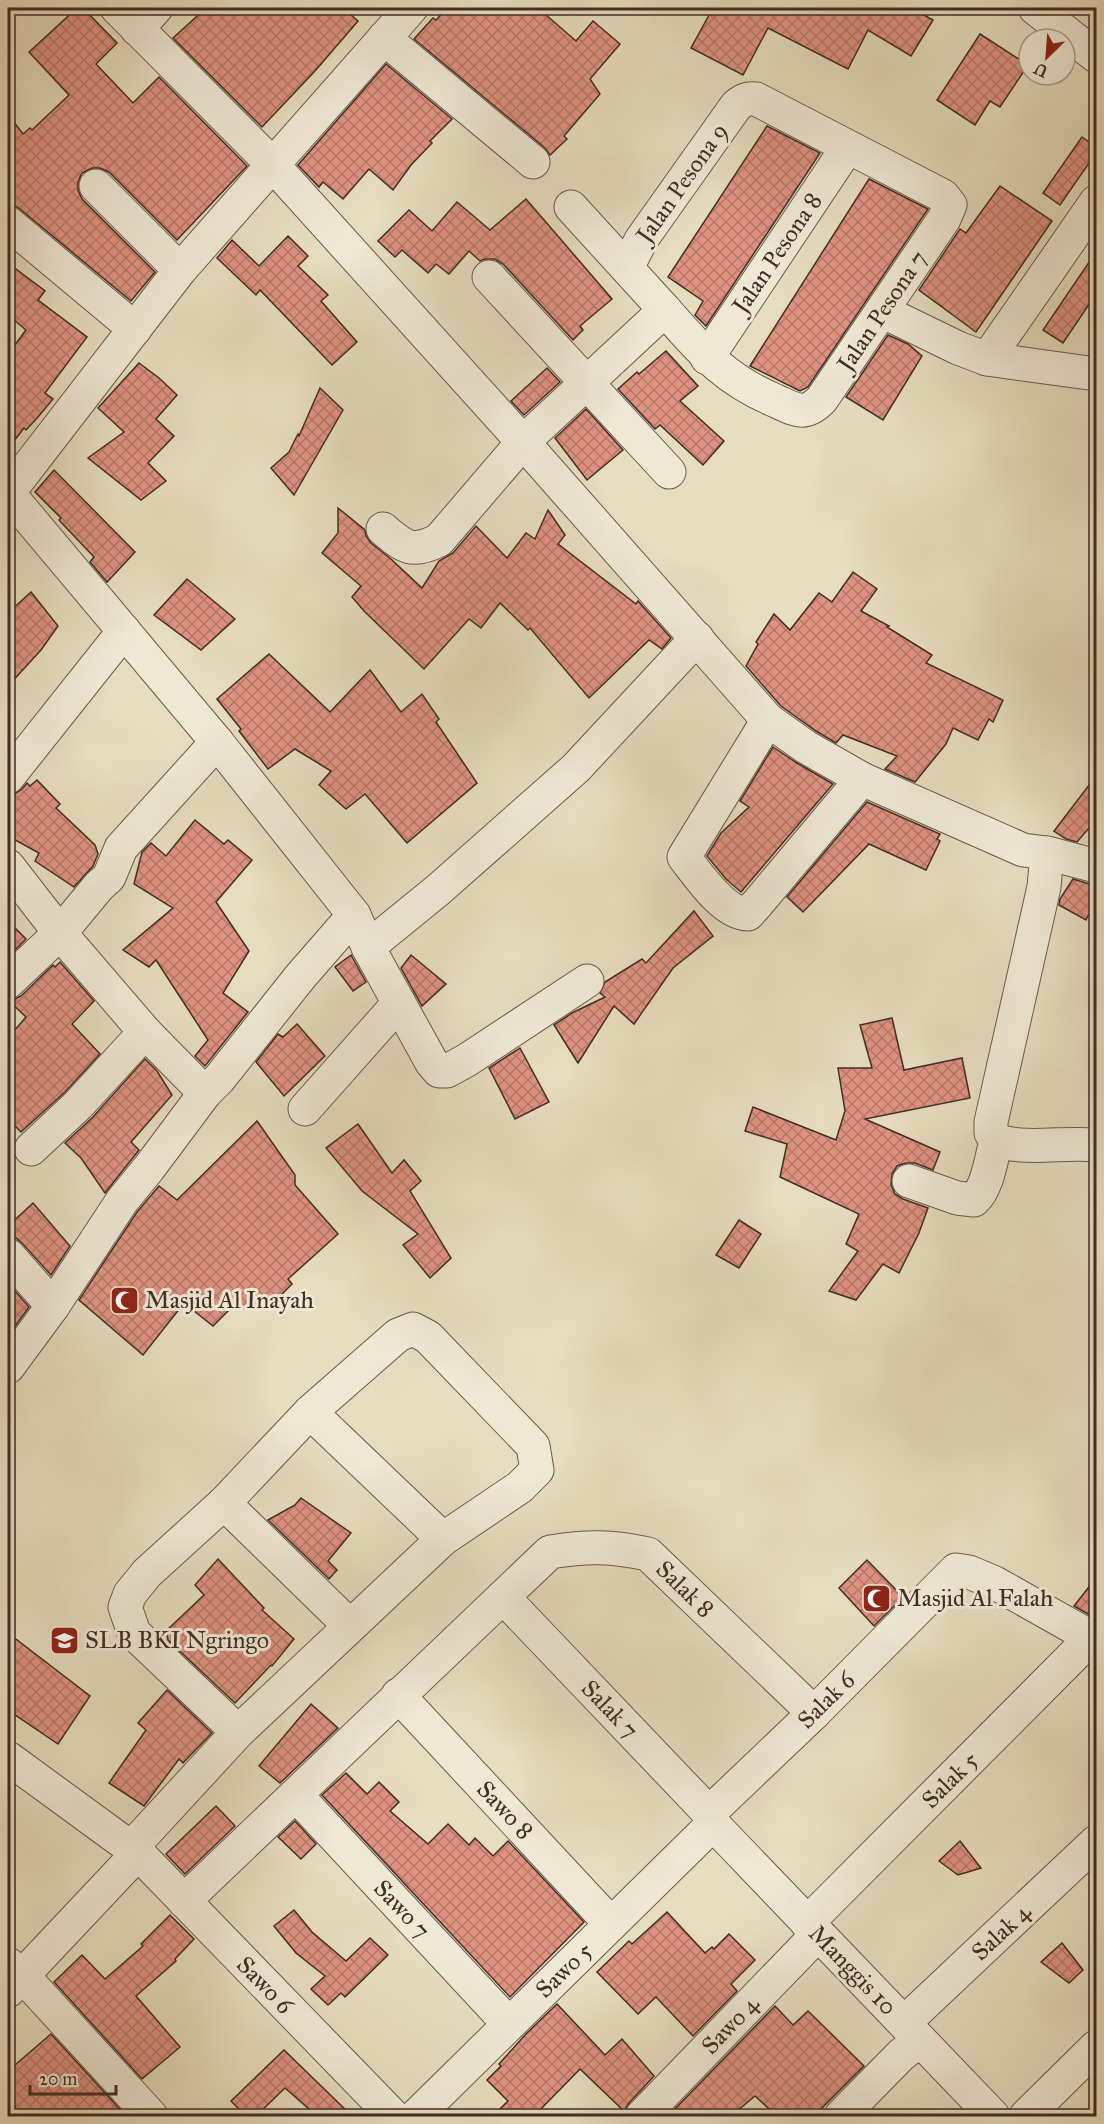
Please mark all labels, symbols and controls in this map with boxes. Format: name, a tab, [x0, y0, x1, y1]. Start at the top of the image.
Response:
north arrow	[1017, 27, 1077, 87]
text: U	[1031, 59, 1051, 81]
street label: Jalan Pesona 9	[628, 117, 734, 251]
street label: Jalan Pesona 8	[724, 187, 828, 322]
street label: Jalan Pesona 7	[829, 245, 933, 380]
mosque icon: Masjid Al Inayah	[108, 1284, 140, 1316]
place label: Masjid Al Inayah	[145, 1285, 314, 1315]
street label: Salak 8	[650, 1554, 720, 1624]
mosque icon: Masjid Al Falah	[860, 1582, 892, 1614]
place label: Masjid Al Falah	[897, 1583, 1053, 1613]
school or university icon: SLB BKI Ngringo	[48, 1624, 80, 1656]
place label: SLB BKI Ngringo	[85, 1625, 269, 1655]
street label: Salak 6	[791, 1664, 862, 1735]
street label: Salak 7	[575, 1674, 645, 1744]
street label: Salak 5	[915, 1745, 985, 1815]
street label: Sawo 8	[470, 1774, 540, 1846]
street label: Sawo 7	[367, 1873, 437, 1945]
street label: Salak 4	[965, 1897, 1037, 1967]
street label: Manggis 10	[803, 1919, 903, 2021]
street label: Sawo 5	[529, 1936, 599, 2004]
street label: Sawo 6	[230, 1950, 300, 2021]
street label: Sawo 4	[695, 1989, 766, 2061]
scale bar	[30, 2058, 116, 2096]
text: 20 m	[39, 2068, 77, 2090]

